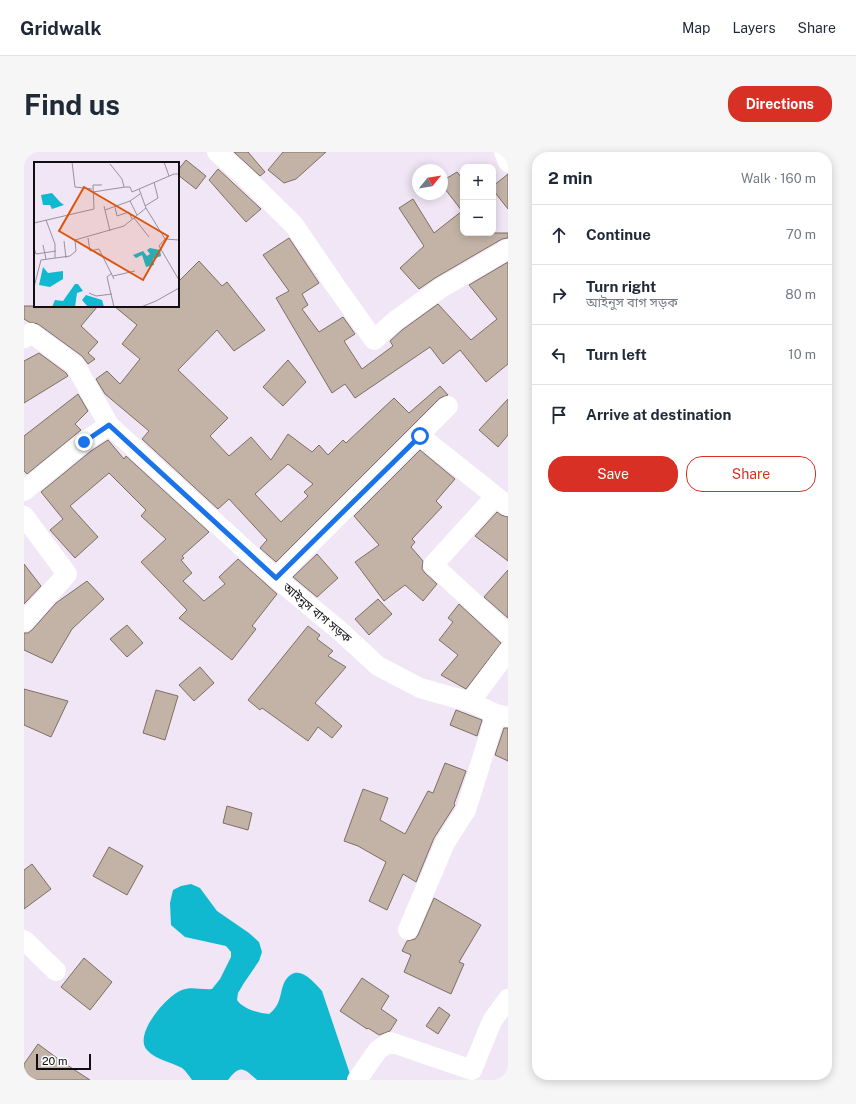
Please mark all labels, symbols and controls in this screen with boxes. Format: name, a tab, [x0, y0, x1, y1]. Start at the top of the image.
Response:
text: Gridwalk	[20, 17, 101, 39]
text: Map	[682, 20, 710, 36]
text: Layers	[732, 20, 776, 36]
text: Share	[798, 20, 836, 36]
button: Directions	[728, 86, 832, 122]
text: Find us	[24, 88, 120, 121]
inset map	[34, 162, 179, 307]
north arrow	[412, 164, 448, 200]
map controls	[460, 164, 496, 236]
button: +	[460, 164, 496, 200]
text: 2 min	[548, 168, 593, 188]
text: Walk · 160 m	[741, 171, 816, 186]
button: −	[460, 200, 496, 236]
icon: ahead	[548, 224, 570, 246]
text: Continue	[586, 226, 651, 243]
text: 70 m	[786, 227, 816, 242]
text: Turn right	[586, 278, 656, 295]
icon: right	[548, 284, 570, 306]
text: 80 m	[785, 287, 816, 302]
text: আইনুস বাগ সড়ক	[586, 295, 678, 310]
icon: left	[548, 344, 570, 366]
text: Turn left	[586, 346, 647, 363]
text: 10 m	[788, 347, 816, 362]
icon: arrive	[548, 404, 570, 426]
text: Arrive at destination	[586, 406, 731, 423]
route start	[411, 427, 429, 445]
route end	[75, 433, 93, 451]
button: Save	[548, 456, 678, 492]
button: Share	[686, 456, 816, 492]
street label: আইনুস বাগ সড়ক	[279, 579, 355, 647]
scale bar	[36, 1052, 91, 1071]
text: 20 m	[42, 1055, 67, 1067]

